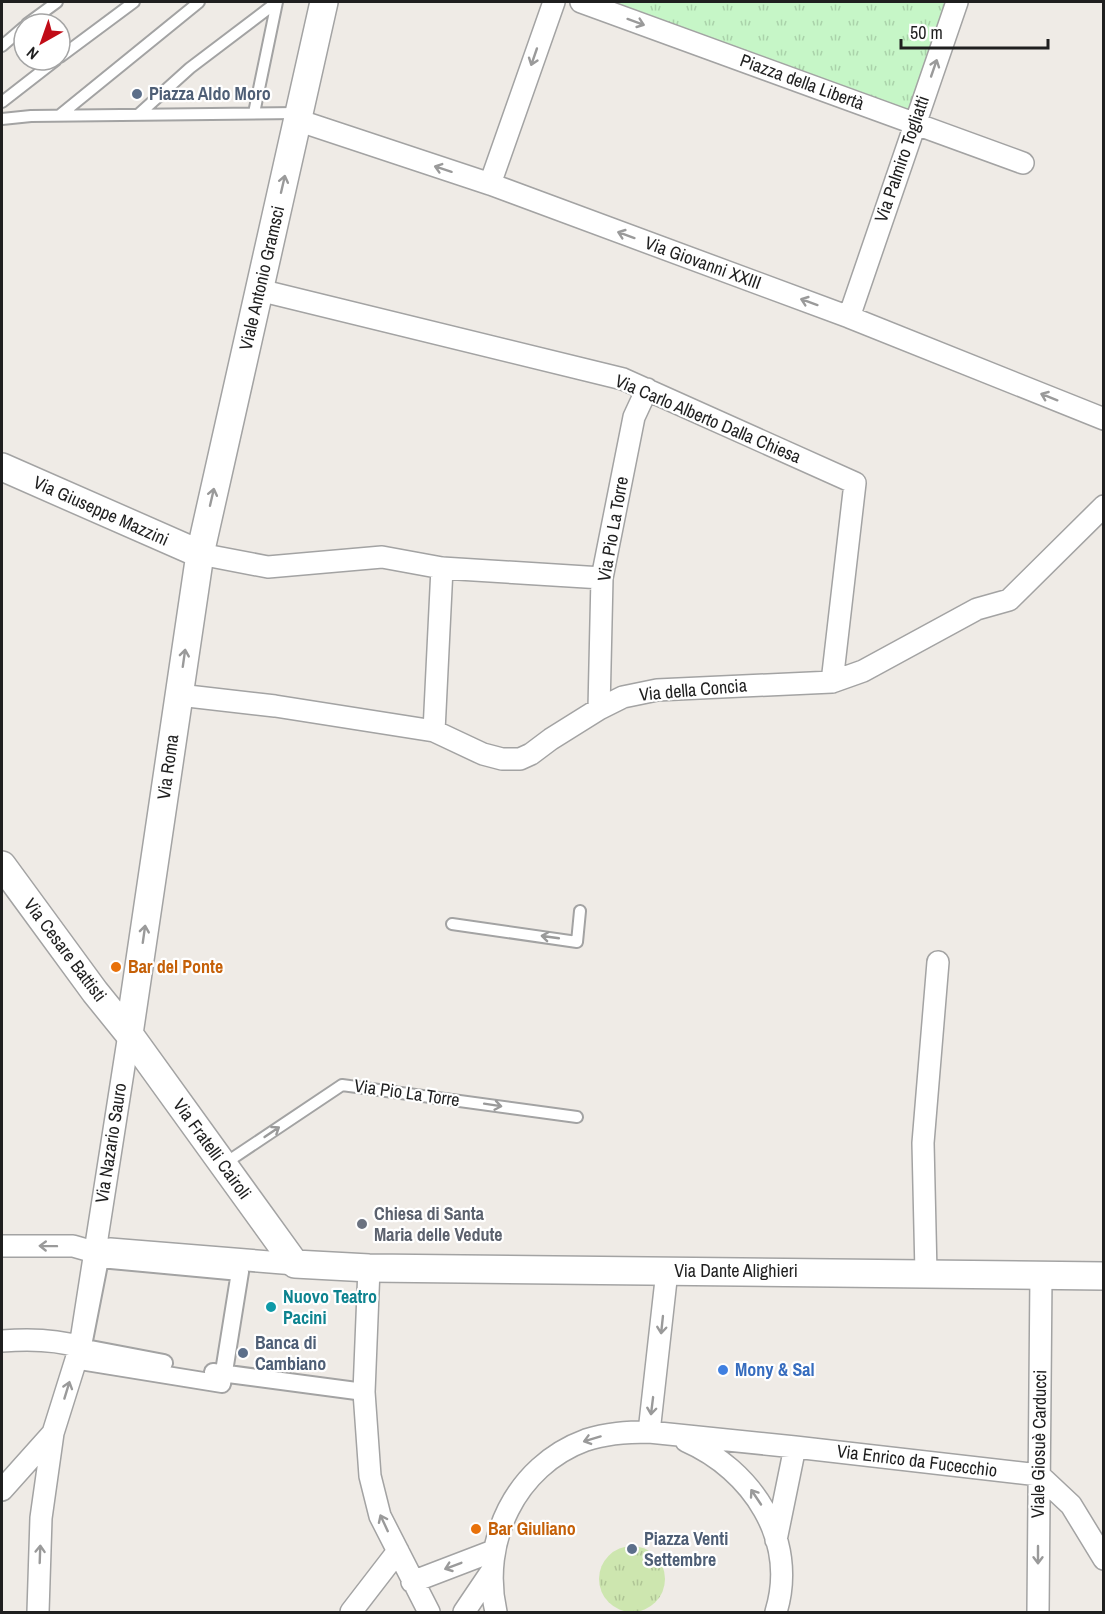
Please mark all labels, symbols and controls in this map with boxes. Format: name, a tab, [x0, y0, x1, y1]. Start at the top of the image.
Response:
north arrow	[12, 12, 72, 72]
scale bar	[901, 12, 1048, 50]
one-way arrow	[626, 17, 645, 28]
text: 50 m	[910, 20, 943, 45]
text: N	[22, 42, 43, 65]
one-way arrow	[528, 47, 539, 66]
street label: Piazza della Libertà	[737, 47, 868, 116]
one-way arrow	[929, 59, 940, 78]
place label: Piazza Aldo Moro	[149, 81, 271, 106]
marker: Piazza Aldo Moro	[130, 87, 144, 101]
street label: Via Palmiro Togliatti	[868, 92, 935, 226]
one-way arrow	[434, 163, 453, 174]
one-way arrow	[277, 174, 289, 193]
street label: Viale Antonio Gramsci	[233, 203, 290, 353]
one-way arrow	[618, 228, 636, 239]
street label: Via Giovanni XXIII	[642, 230, 765, 295]
one-way arrow	[801, 296, 819, 307]
street label: Via Carlo Alberto Dalla Chiesa	[611, 368, 805, 469]
one-way arrow	[1040, 391, 1059, 402]
street label: Via Giuseppe Mazzini	[30, 469, 173, 552]
street label: Via Pio La Torre	[591, 474, 634, 583]
one-way arrow	[207, 488, 219, 507]
one-way arrow	[179, 649, 190, 669]
street label: Via della Concia	[638, 672, 748, 707]
street label: Via Roma	[151, 733, 184, 801]
street label: Via Cesare Battisti	[18, 893, 113, 1007]
one-way arrow	[138, 925, 149, 945]
one-way arrow	[540, 932, 560, 943]
place label: Bar del Ponte	[128, 954, 223, 979]
marker: Bar del Ponte	[109, 960, 123, 974]
street label: Via Pio La Torre	[353, 1073, 461, 1112]
street label: Via Nazario Sauro	[89, 1081, 132, 1205]
street label: Via Fratelli Cairoli	[167, 1093, 257, 1204]
one-way arrow	[483, 1100, 502, 1111]
one-way arrow	[263, 1126, 279, 1138]
place label: Chiesa di Santa Maria delle Vedute	[374, 1201, 503, 1247]
marker: Chiesa di Santa Maria delle Vedute	[355, 1217, 369, 1231]
one-way arrow	[38, 1240, 58, 1252]
street label: Via Dante Alighieri	[674, 1258, 798, 1283]
place label: Nuovo Teatro Pacini	[283, 1284, 377, 1330]
marker: Nuovo Teatro Pacini	[264, 1300, 278, 1314]
one-way arrow	[656, 1315, 667, 1334]
place label: Banca di Cambiano	[255, 1330, 326, 1376]
marker: Banca di Cambiano	[236, 1346, 250, 1360]
place label: Mony & Sal	[735, 1357, 815, 1382]
marker: Mony & Sal	[716, 1363, 730, 1377]
street label: Viale Giosuè Carducci	[1025, 1370, 1052, 1518]
one-way arrow	[62, 1381, 73, 1400]
one-way arrow	[647, 1395, 658, 1415]
one-way arrow	[583, 1434, 602, 1445]
street label: Via Enrico da Fucecchio	[835, 1438, 999, 1483]
one-way arrow	[750, 1489, 762, 1505]
one-way arrow	[378, 1514, 389, 1532]
place label: Bar Giuliano	[488, 1516, 576, 1541]
marker: Bar Giuliano	[469, 1522, 483, 1536]
place label: Piazza Venti Settembre	[644, 1526, 728, 1572]
marker: Piazza Venti Settembre	[625, 1542, 639, 1556]
one-way arrow	[1032, 1544, 1044, 1564]
one-way arrow	[34, 1545, 45, 1565]
one-way arrow	[444, 1562, 462, 1573]

